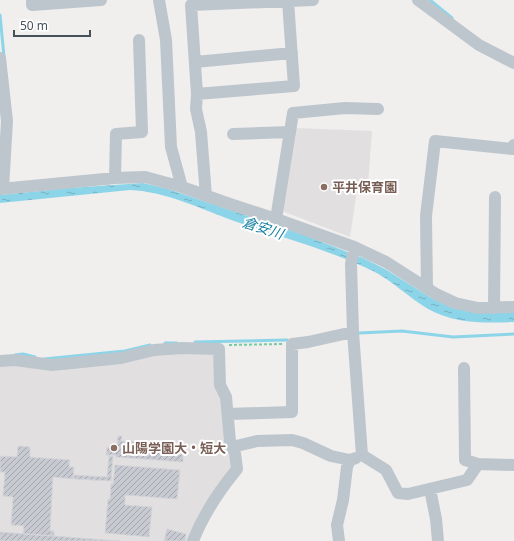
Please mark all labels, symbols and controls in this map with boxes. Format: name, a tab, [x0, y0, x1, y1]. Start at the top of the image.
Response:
scale bar	[14, 12, 90, 38]
text: 50 m	[20, 17, 48, 34]
place label: 平井保育園	[332, 178, 397, 196]
marker: 平井保育園	[319, 182, 329, 192]
water label: 倉安川	[240, 212, 288, 244]
place label: 山陽学園大・短大	[122, 439, 226, 457]
marker: 山陽学園大・短大	[109, 443, 119, 453]

